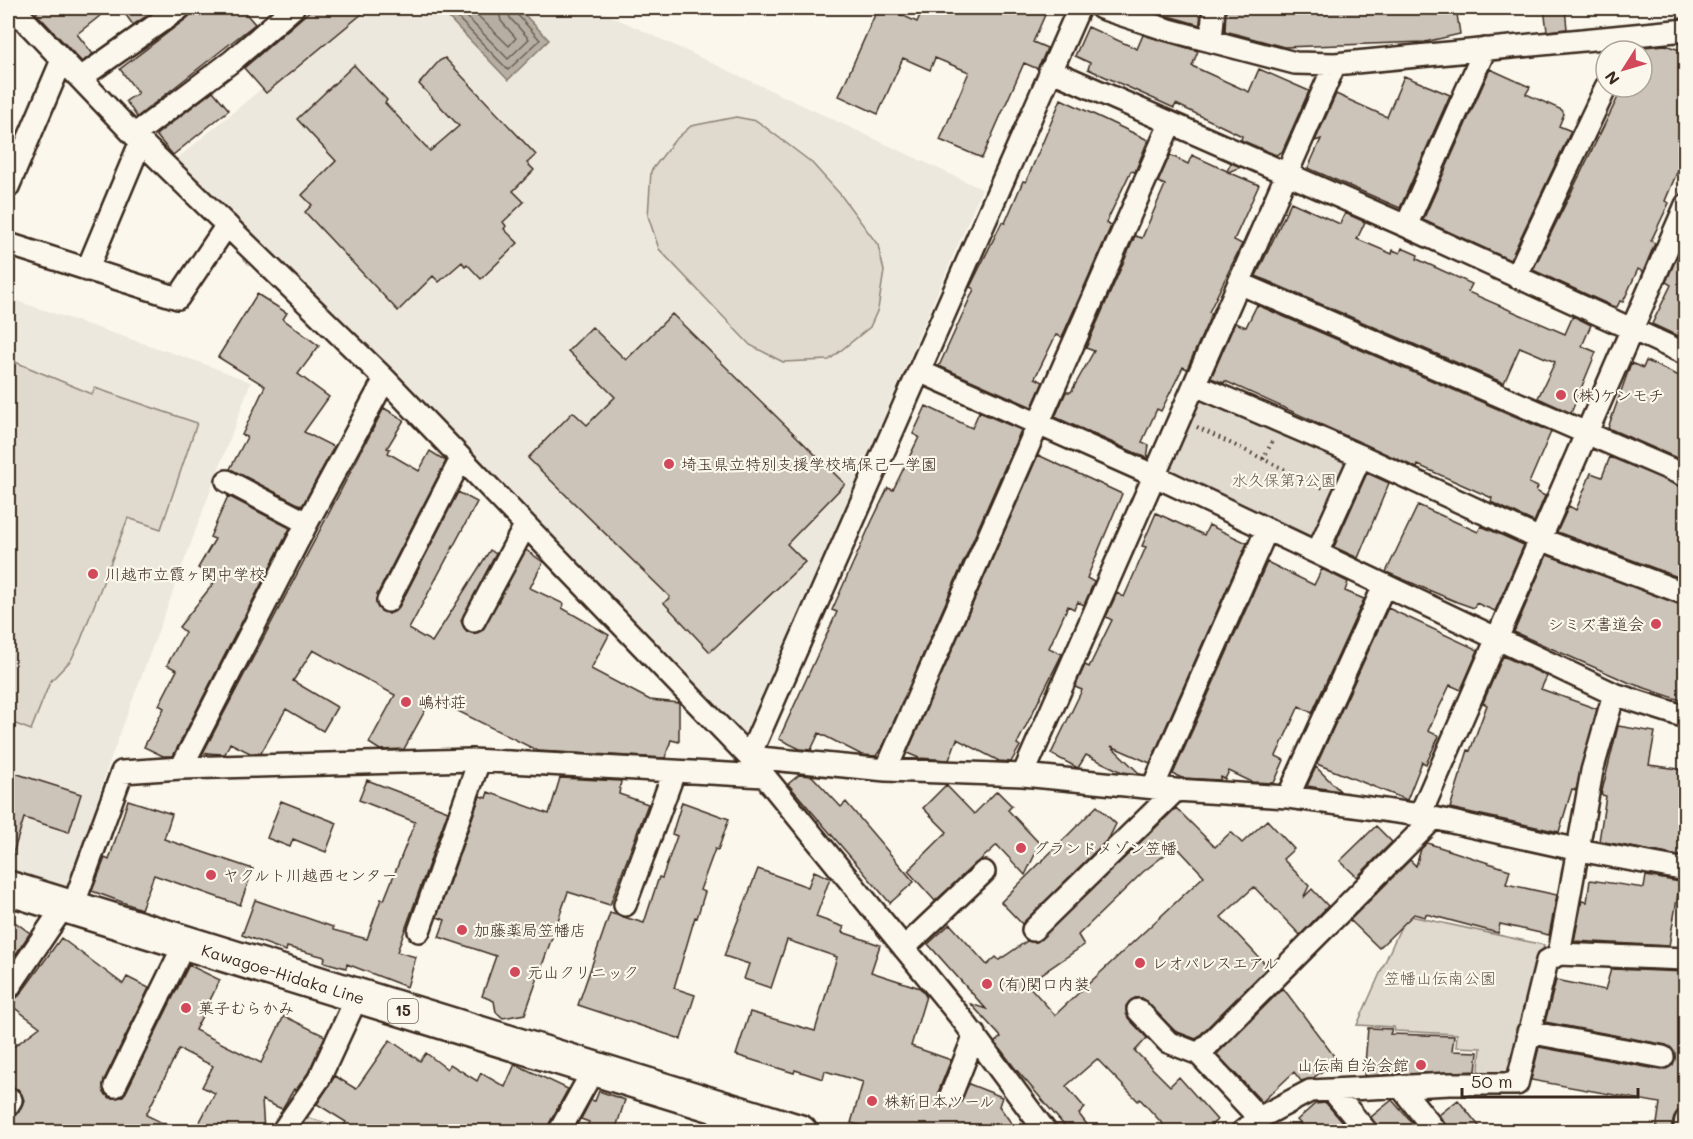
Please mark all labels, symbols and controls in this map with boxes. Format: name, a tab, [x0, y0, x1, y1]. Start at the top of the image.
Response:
north arrow	[1594, 39, 1654, 99]
text: N	[1600, 67, 1624, 90]
place label: (株)ケンモチ	[1573, 384, 1664, 405]
marker: (株)ケンモチ	[1554, 388, 1568, 402]
place label: 埼玉県立特別支援学校塙保己一学園	[681, 453, 937, 474]
marker: 埼玉県立特別支援学校塙保己一学園	[662, 457, 676, 471]
park label: 水久保第7公園	[1232, 469, 1336, 490]
place label: 川越市立霞ヶ関中学校	[105, 563, 265, 584]
marker: 川越市立霞ヶ関中学校	[86, 567, 100, 581]
place label: シミズ書道会	[1548, 613, 1644, 634]
marker: シミズ書道会	[1649, 617, 1663, 631]
place label: 嶋村荘	[418, 691, 466, 712]
marker: 嶋村荘	[399, 695, 413, 709]
place label: グランドメゾン笠幡	[1033, 837, 1177, 858]
marker: グランドメゾン笠幡	[1014, 841, 1028, 855]
place label: ヤクルト川越西センター	[223, 864, 397, 885]
marker: ヤクルト川越西センター	[204, 868, 218, 882]
place label: 加藤薬局笠幡店	[474, 919, 586, 940]
marker: 加藤薬局笠幡店	[455, 923, 469, 937]
street label: Kawagoe-Hidaka Line	[199, 939, 367, 1008]
place label: レオパレスエアル	[1152, 952, 1279, 973]
marker: レオパレスエアル	[1133, 956, 1147, 970]
place label: 元山クリニック	[527, 961, 639, 982]
marker: 元山クリニック	[508, 965, 522, 979]
park label: 笠幡山伝南公園	[1384, 967, 1496, 988]
place label: (有)関口内装	[999, 973, 1090, 994]
marker: (有)関口内装	[980, 977, 994, 991]
place label: 菓子むらかみ	[198, 997, 294, 1018]
road number: 15	[388, 999, 418, 1023]
marker: 菓子むらかみ	[179, 1001, 193, 1015]
place label: 山伝南自治会館	[1297, 1054, 1409, 1075]
marker: 山伝南自治会館	[1414, 1058, 1428, 1072]
scale bar	[1462, 1061, 1638, 1099]
text: 50 m	[1471, 1069, 1513, 1093]
place label: 株新日本ツール	[884, 1090, 995, 1111]
marker: 株新日本ツール	[865, 1094, 879, 1108]

